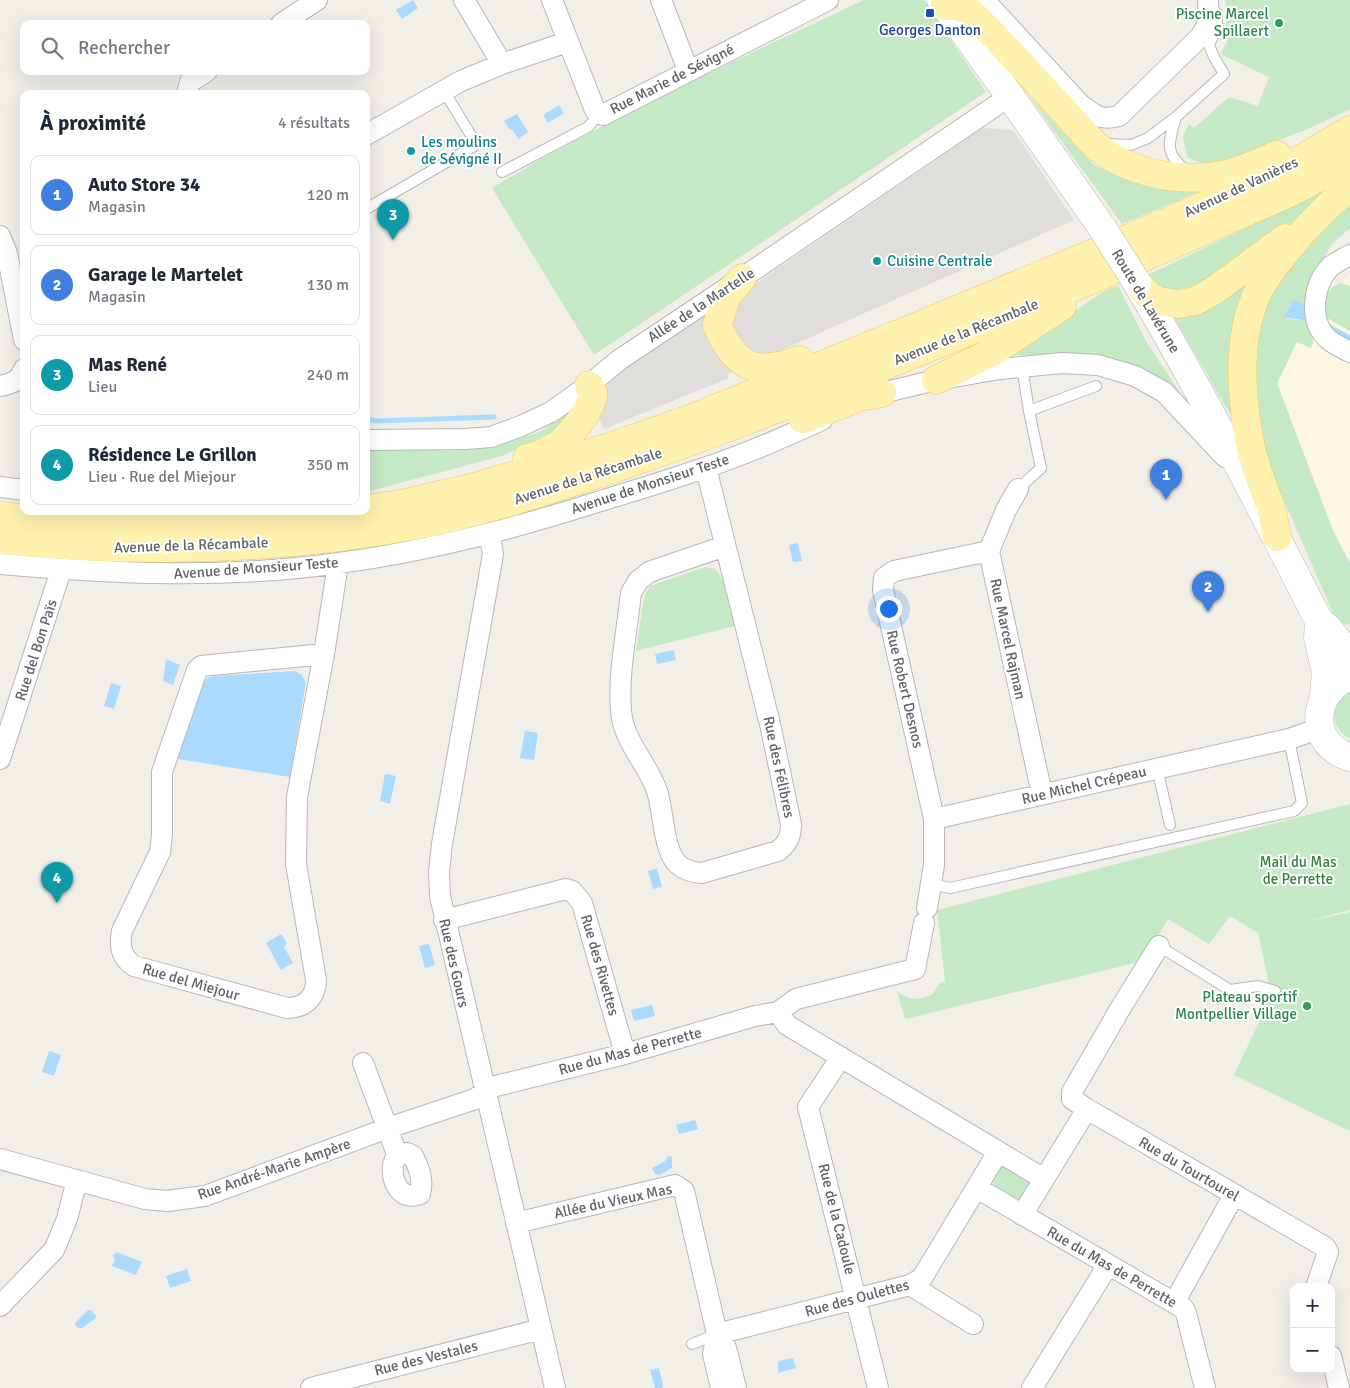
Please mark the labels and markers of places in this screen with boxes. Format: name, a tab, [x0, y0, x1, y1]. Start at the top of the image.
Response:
place label: Piscine Marcel Spillaert	[1176, 5, 1269, 40]
marker: Georges Danton	[924, 7, 936, 19]
marker: Piscine Marcel Spillaert	[1273, 17, 1285, 29]
place label: Georges Danton	[879, 21, 981, 39]
place label: Les moulins de Sévigné II	[421, 133, 502, 168]
marker: Les moulins de Sévigné II	[405, 145, 417, 157]
pin: 3	[377, 199, 409, 240]
place label: Cuisine Centrale	[887, 252, 993, 270]
marker: Cuisine Centrale	[871, 255, 883, 267]
pin: 1	[1150, 459, 1182, 500]
pin: 2	[1192, 571, 1224, 612]
pin: 4	[41, 862, 73, 903]
place label: Plateau sportif Montpellier Village	[1175, 988, 1298, 1023]
marker: Plateau sportif Montpellier Village	[1301, 1000, 1313, 1012]

